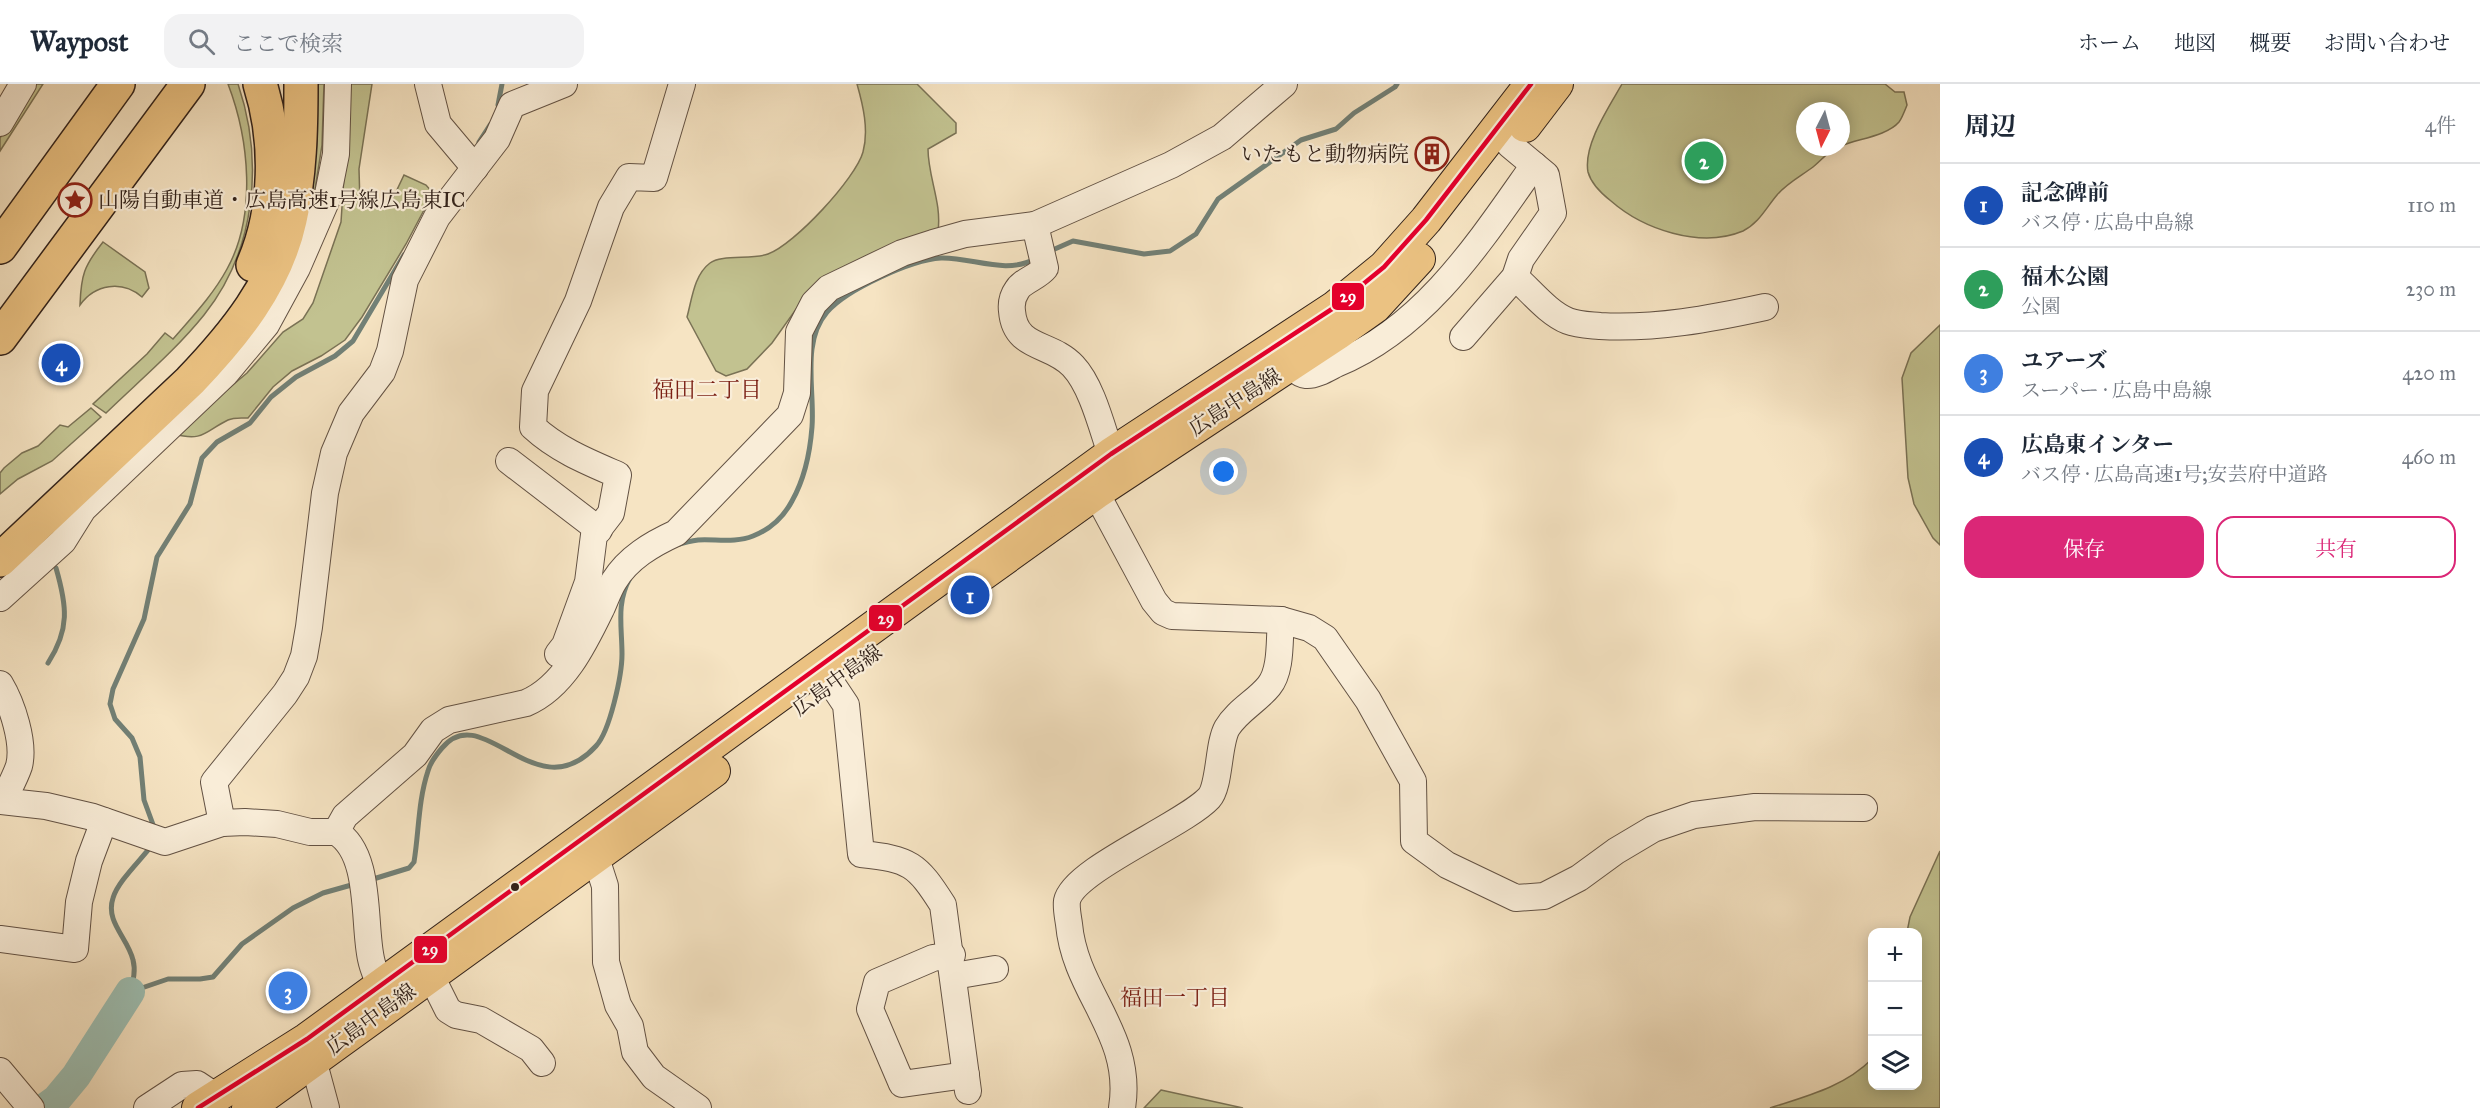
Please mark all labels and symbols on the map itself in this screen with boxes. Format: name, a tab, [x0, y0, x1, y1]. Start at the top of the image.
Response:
north arrow	[1796, 102, 1850, 156]
building icon: いたもと動物病院	[1414, 136, 1450, 172]
pin: 2	[1684, 138, 1724, 184]
place label: いたもと動物病院	[1241, 141, 1409, 167]
place icon: 山陽自動車道・広島高速1号線広島東IC	[57, 182, 93, 218]
place label: 山陽自動車道・広島高速1号線広島東IC	[98, 187, 465, 213]
line badge: 29	[1331, 282, 1365, 311]
text: 29	[1340, 287, 1356, 307]
pin: 4	[42, 340, 80, 386]
street label: 広島中島線	[1184, 363, 1286, 441]
district label: 福田二丁目	[652, 376, 762, 403]
your location	[1209, 457, 1238, 486]
pin: 1	[950, 572, 990, 618]
line badge: 29	[868, 604, 903, 632]
text: 29	[878, 609, 894, 629]
street label: 広島中島線	[787, 639, 887, 721]
unlabelled marker	[509, 881, 521, 893]
line badge: 29	[413, 935, 448, 964]
text: 29	[422, 940, 438, 960]
pin: 3	[268, 968, 308, 1014]
street label: 広島中島線	[321, 978, 421, 1060]
district label: 福田一丁目	[1120, 984, 1230, 1011]

